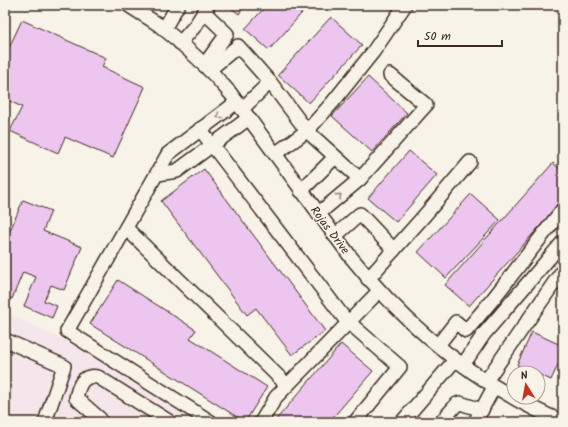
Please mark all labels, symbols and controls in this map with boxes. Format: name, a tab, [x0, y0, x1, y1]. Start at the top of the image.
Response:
scale bar	[418, 22, 502, 48]
text: 50 m	[424, 27, 451, 46]
one-way arrow	[216, 111, 223, 118]
one-way arrow	[334, 194, 341, 201]
street label: Rojas Drive	[305, 202, 354, 259]
north arrow	[506, 365, 546, 405]
text: N	[519, 367, 529, 386]

